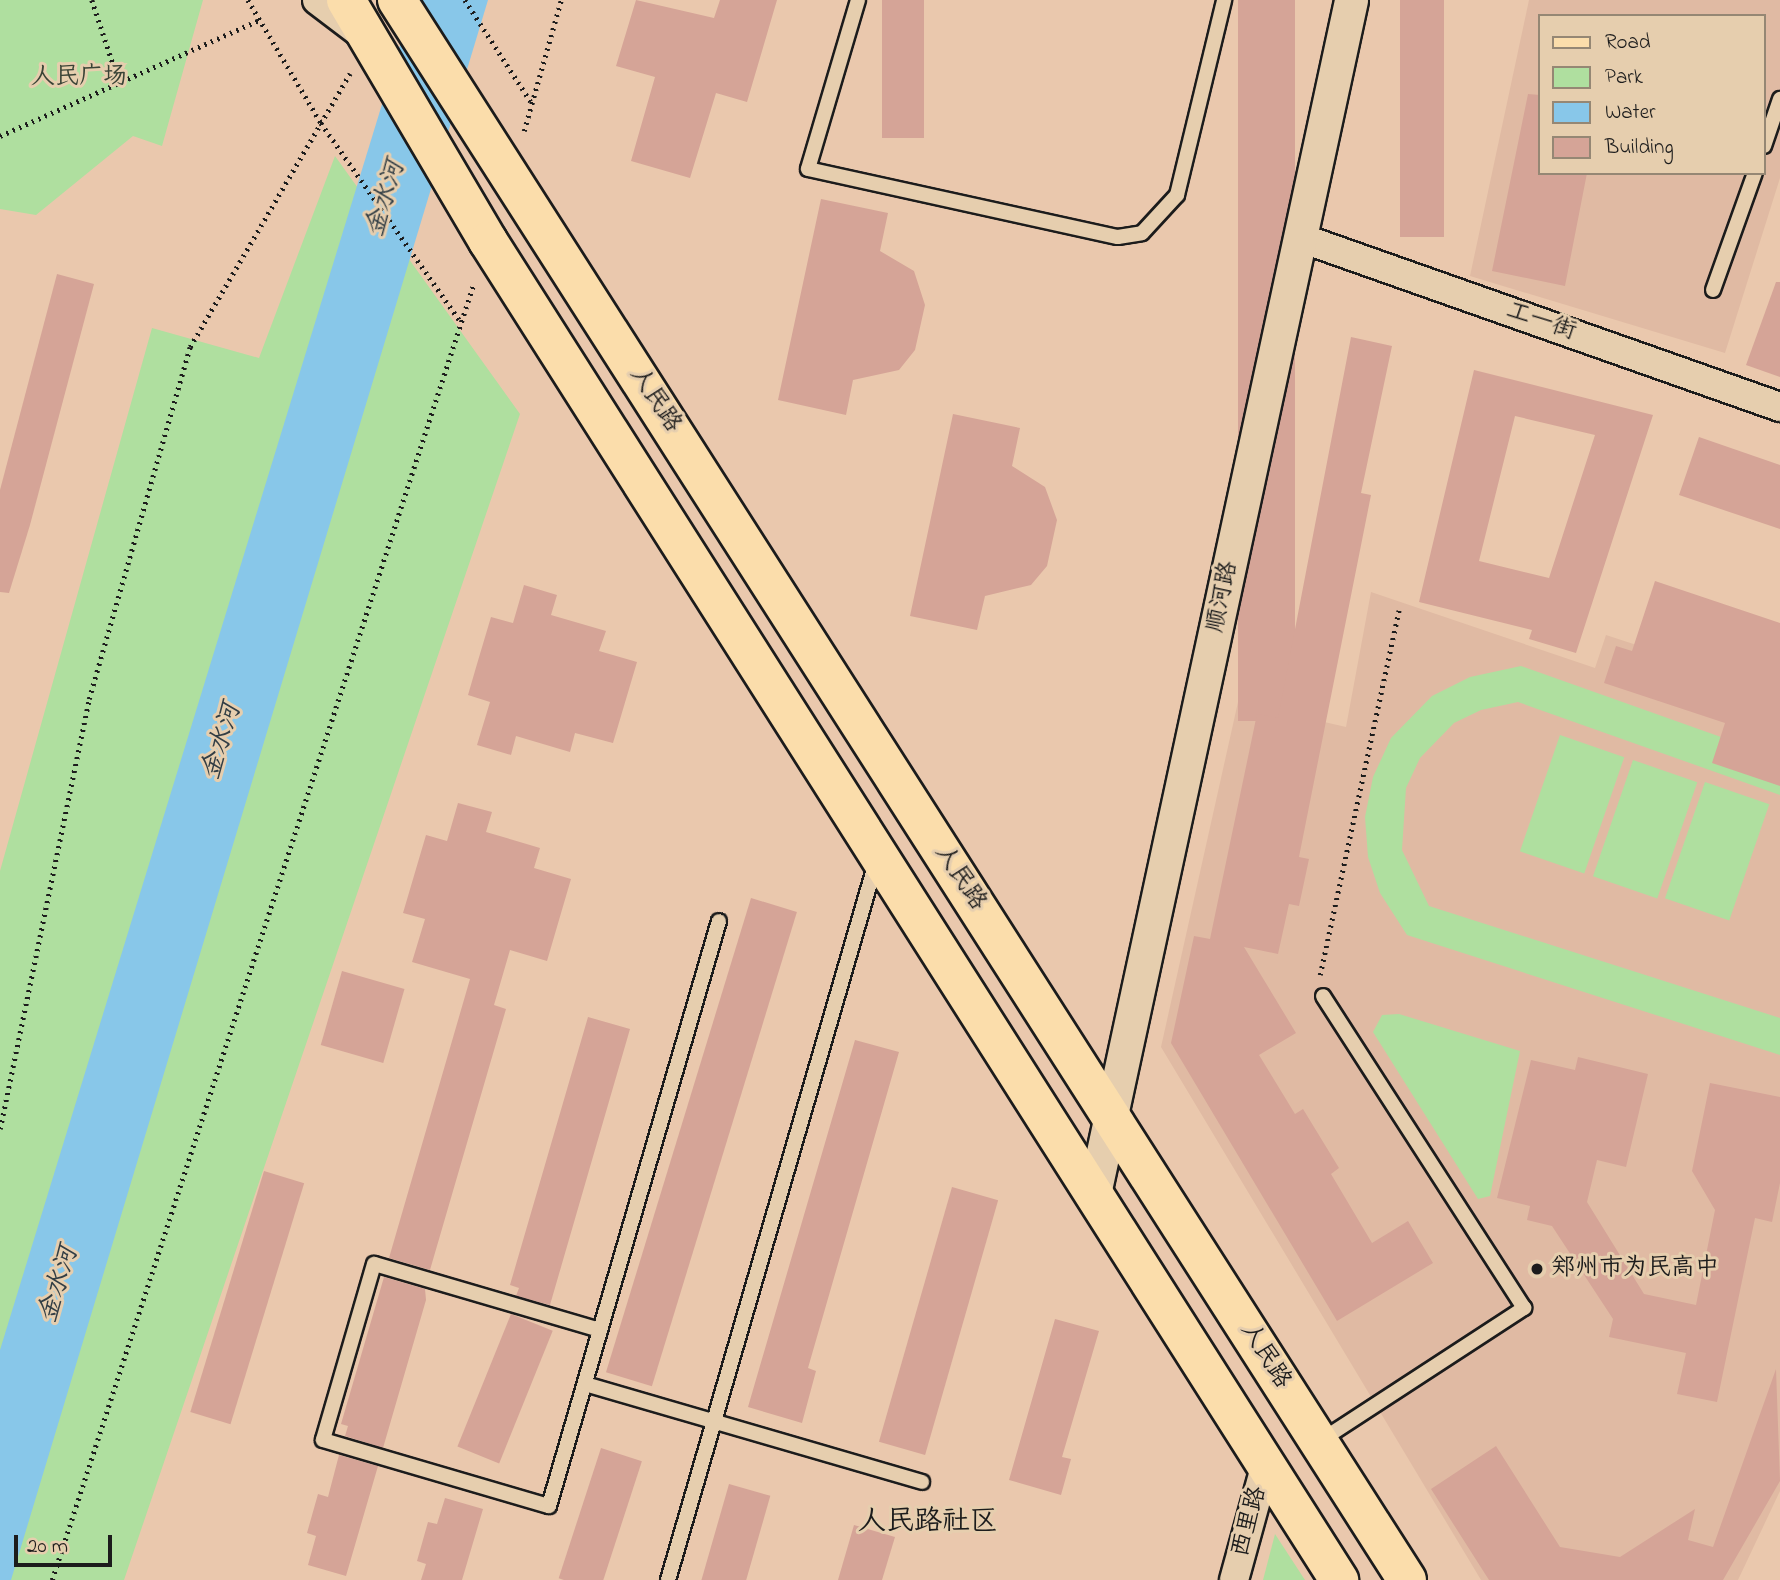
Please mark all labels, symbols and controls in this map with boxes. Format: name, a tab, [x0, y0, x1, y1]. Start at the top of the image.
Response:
legend	[1538, 14, 1766, 175]
text: Road	[1605, 28, 1651, 58]
text: Park	[1605, 63, 1643, 93]
park label: 人民广场	[31, 64, 127, 92]
text: Water	[1605, 98, 1656, 128]
text: Building	[1605, 133, 1674, 163]
water label: 金水河	[361, 157, 413, 241]
street label: 工一街	[1502, 297, 1580, 347]
street label: 人民路	[623, 362, 687, 438]
street label: 顺河路	[1201, 559, 1245, 635]
water label: 金水河	[197, 700, 249, 784]
street label: 人民路	[928, 840, 992, 916]
water label: 金水河	[34, 1243, 86, 1327]
place label: 郑州市为民高中	[1551, 1255, 1719, 1283]
marker: 郑州市为民高中	[1529, 1261, 1545, 1277]
street label: 人民路	[1234, 1318, 1296, 1394]
street label: 西里路	[1227, 1483, 1273, 1561]
district label: 人民路社区	[858, 1506, 998, 1540]
scale bar	[18, 1520, 116, 1564]
text: 20 m	[27, 1532, 68, 1562]

